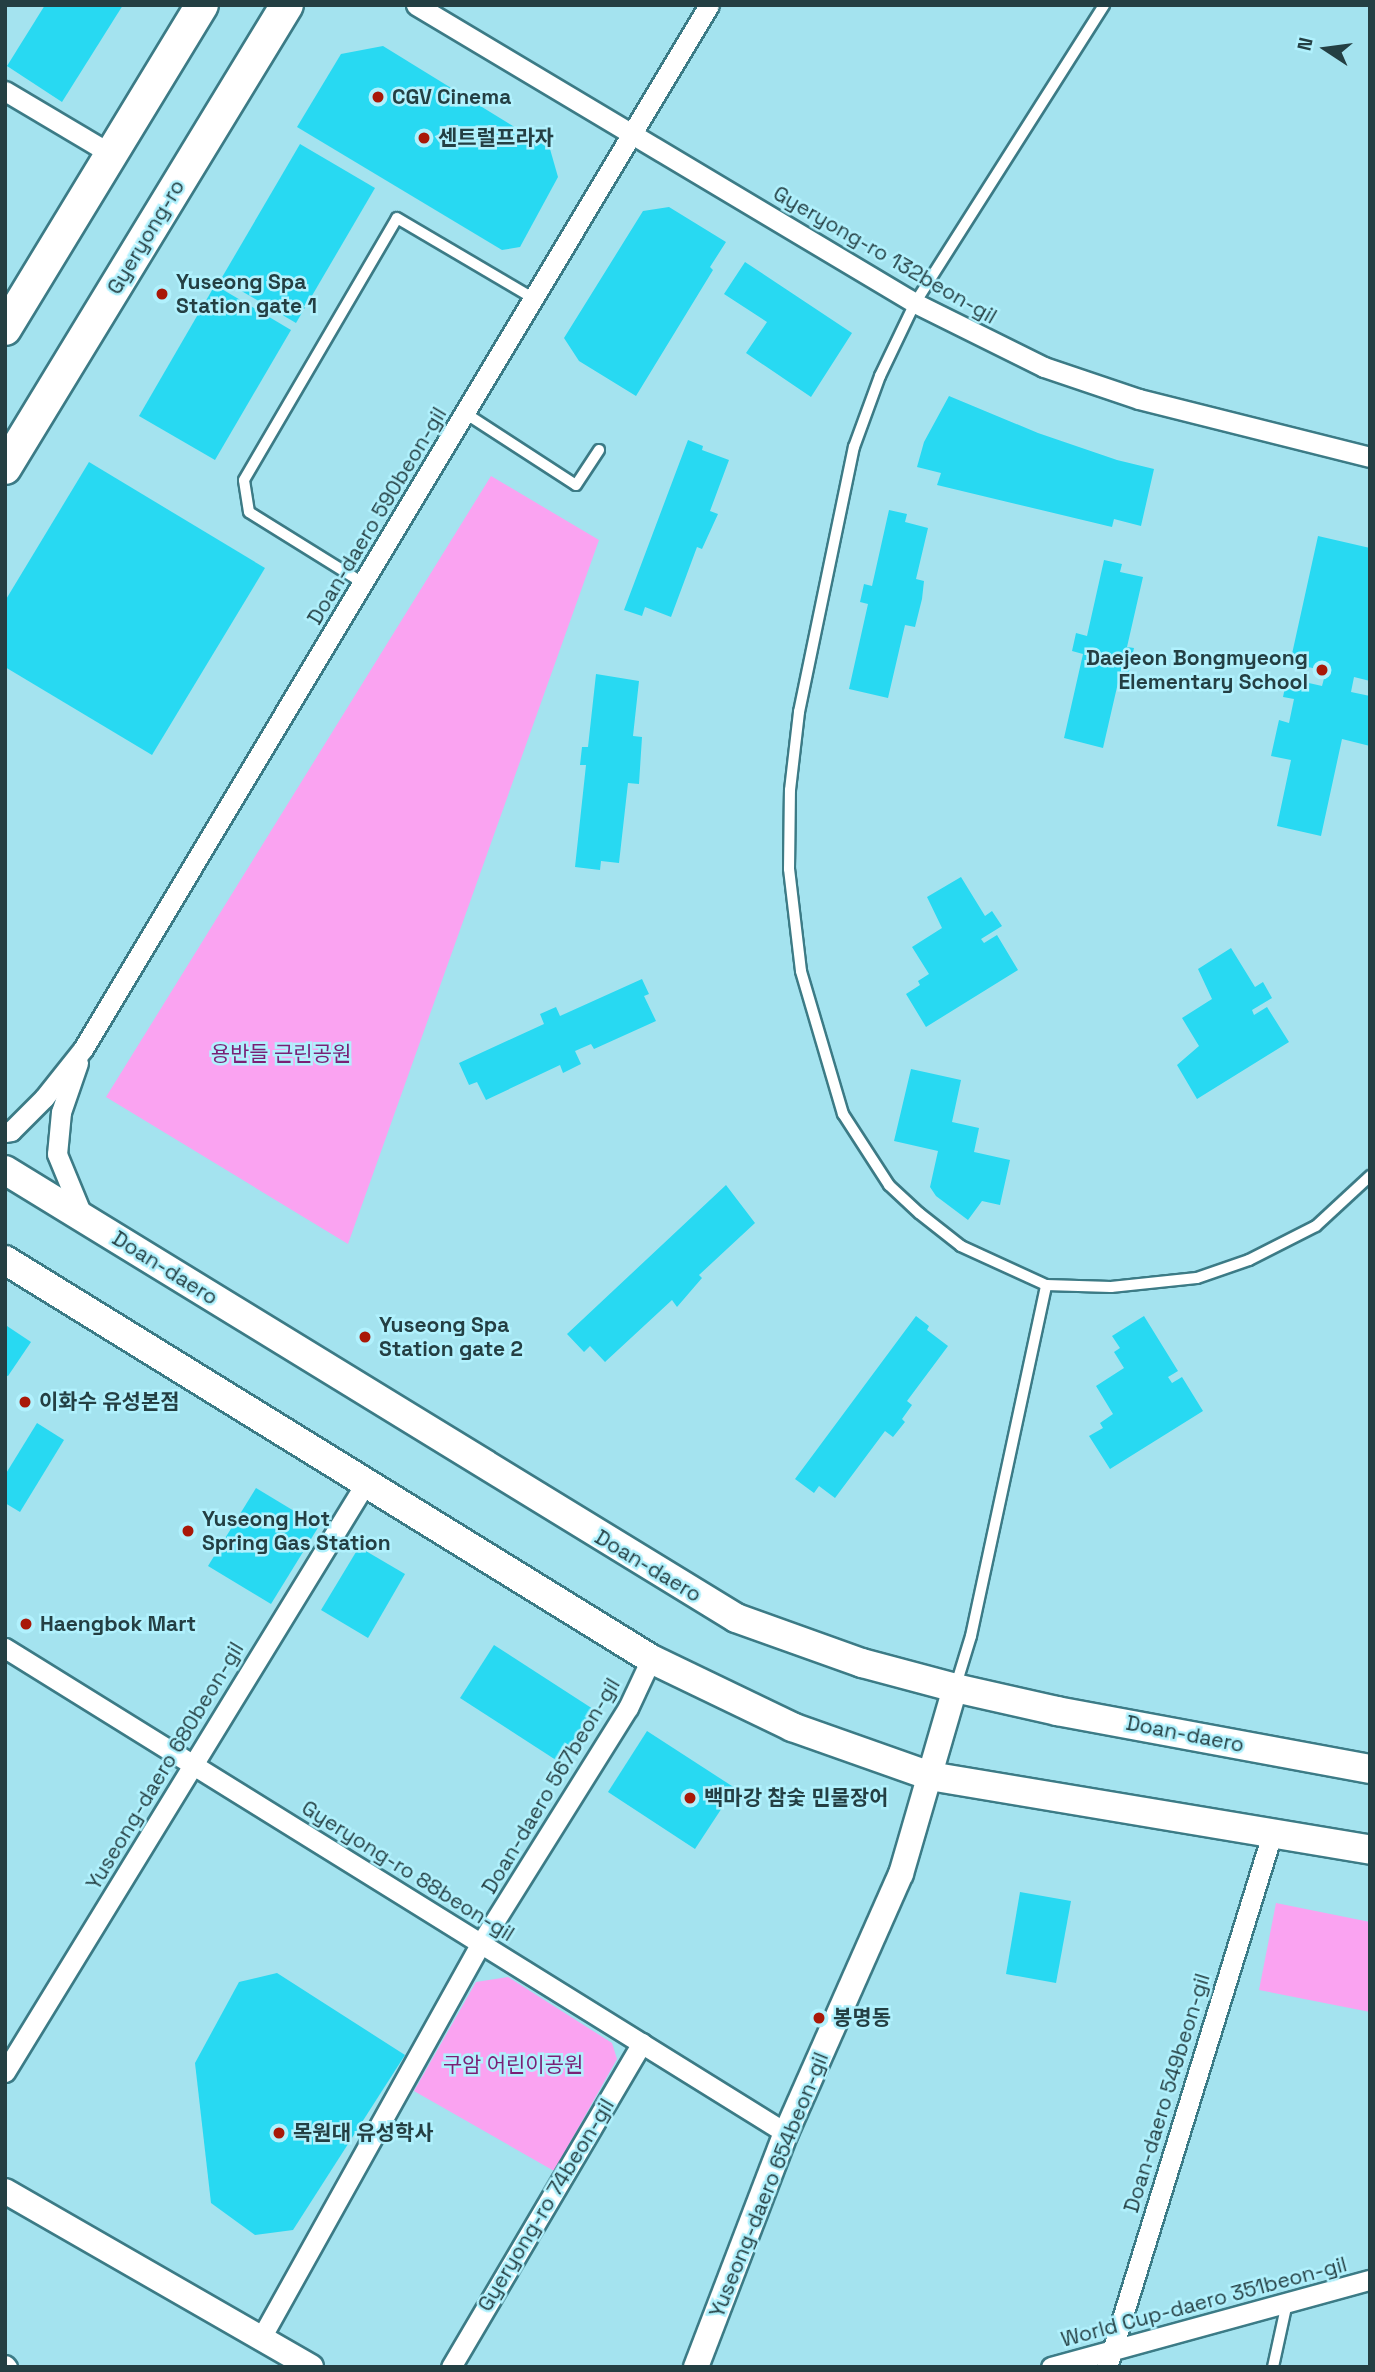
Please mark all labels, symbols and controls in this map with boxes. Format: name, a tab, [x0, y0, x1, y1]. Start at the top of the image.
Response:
north arrow	[1291, 14, 1361, 84]
text: N	[1291, 35, 1319, 53]
place label: CGV Cinema	[392, 84, 512, 110]
marker: CGV Cinema	[370, 89, 386, 105]
place label: 센트럴프라자	[438, 125, 554, 151]
marker: 센트럴프라자	[416, 130, 432, 146]
street label: Gyeryong-ro	[102, 175, 190, 299]
street label: Gyeryong-ro 132beon-gil	[769, 181, 1001, 329]
place label: Yuseong Spa Station gate 1	[176, 269, 317, 319]
marker: Yuseong Spa Station gate 1	[154, 286, 170, 302]
street label: Doan-daero 590beon-gil	[302, 403, 452, 629]
place label: Daejeon Bongmyeong Elementary School	[1086, 645, 1308, 695]
marker: Daejeon Bongmyeong Elementary School	[1314, 662, 1330, 678]
park label: 용반들 근린공원	[211, 1041, 351, 1067]
street label: Doan-daero	[108, 1226, 222, 1310]
place label: Yuseong Spa Station gate 2	[379, 1312, 523, 1362]
marker: Yuseong Spa Station gate 2	[357, 1329, 373, 1345]
place label: 이화수 유성본점	[39, 1389, 180, 1415]
marker: 이화수 유성본점	[17, 1394, 33, 1410]
place label: Yuseong Hot Spring Gas Station	[202, 1506, 391, 1556]
marker: Yuseong Hot Spring Gas Station	[180, 1523, 196, 1539]
street label: Doan-daero	[590, 1524, 706, 1608]
place label: Haengbok Mart	[40, 1611, 196, 1637]
marker: Haengbok Mart	[18, 1616, 34, 1632]
street label: Yuseong-daero 680beon-gil	[81, 1638, 249, 1894]
street label: Doan-daero 567beon-gil	[477, 1674, 625, 1898]
street label: Doan-daero	[1124, 1710, 1246, 1758]
place label: 백마강 참숯 민물장어	[704, 1785, 889, 1811]
marker: 백마강 참숯 민물장어	[682, 1790, 698, 1806]
street label: Gyeryong-ro 88beon-gil	[297, 1795, 519, 1947]
street label: Doan-daero 549beon-gil	[1119, 1970, 1215, 2216]
place label: 봉명동	[833, 2005, 891, 2031]
marker: 봉명동	[811, 2010, 827, 2026]
street label: Yuseong-daero 654beon-gil	[704, 2049, 834, 2321]
park label: 구암 어린이공원	[443, 2052, 583, 2078]
street label: Gyeryong-ro 74beon-gil	[472, 2094, 620, 2316]
place label: 목원대 유성학사	[293, 2120, 434, 2146]
marker: 목원대 유성학사	[271, 2125, 287, 2141]
street label: World Cup-daero 351beon-gil	[1058, 2252, 1350, 2352]

